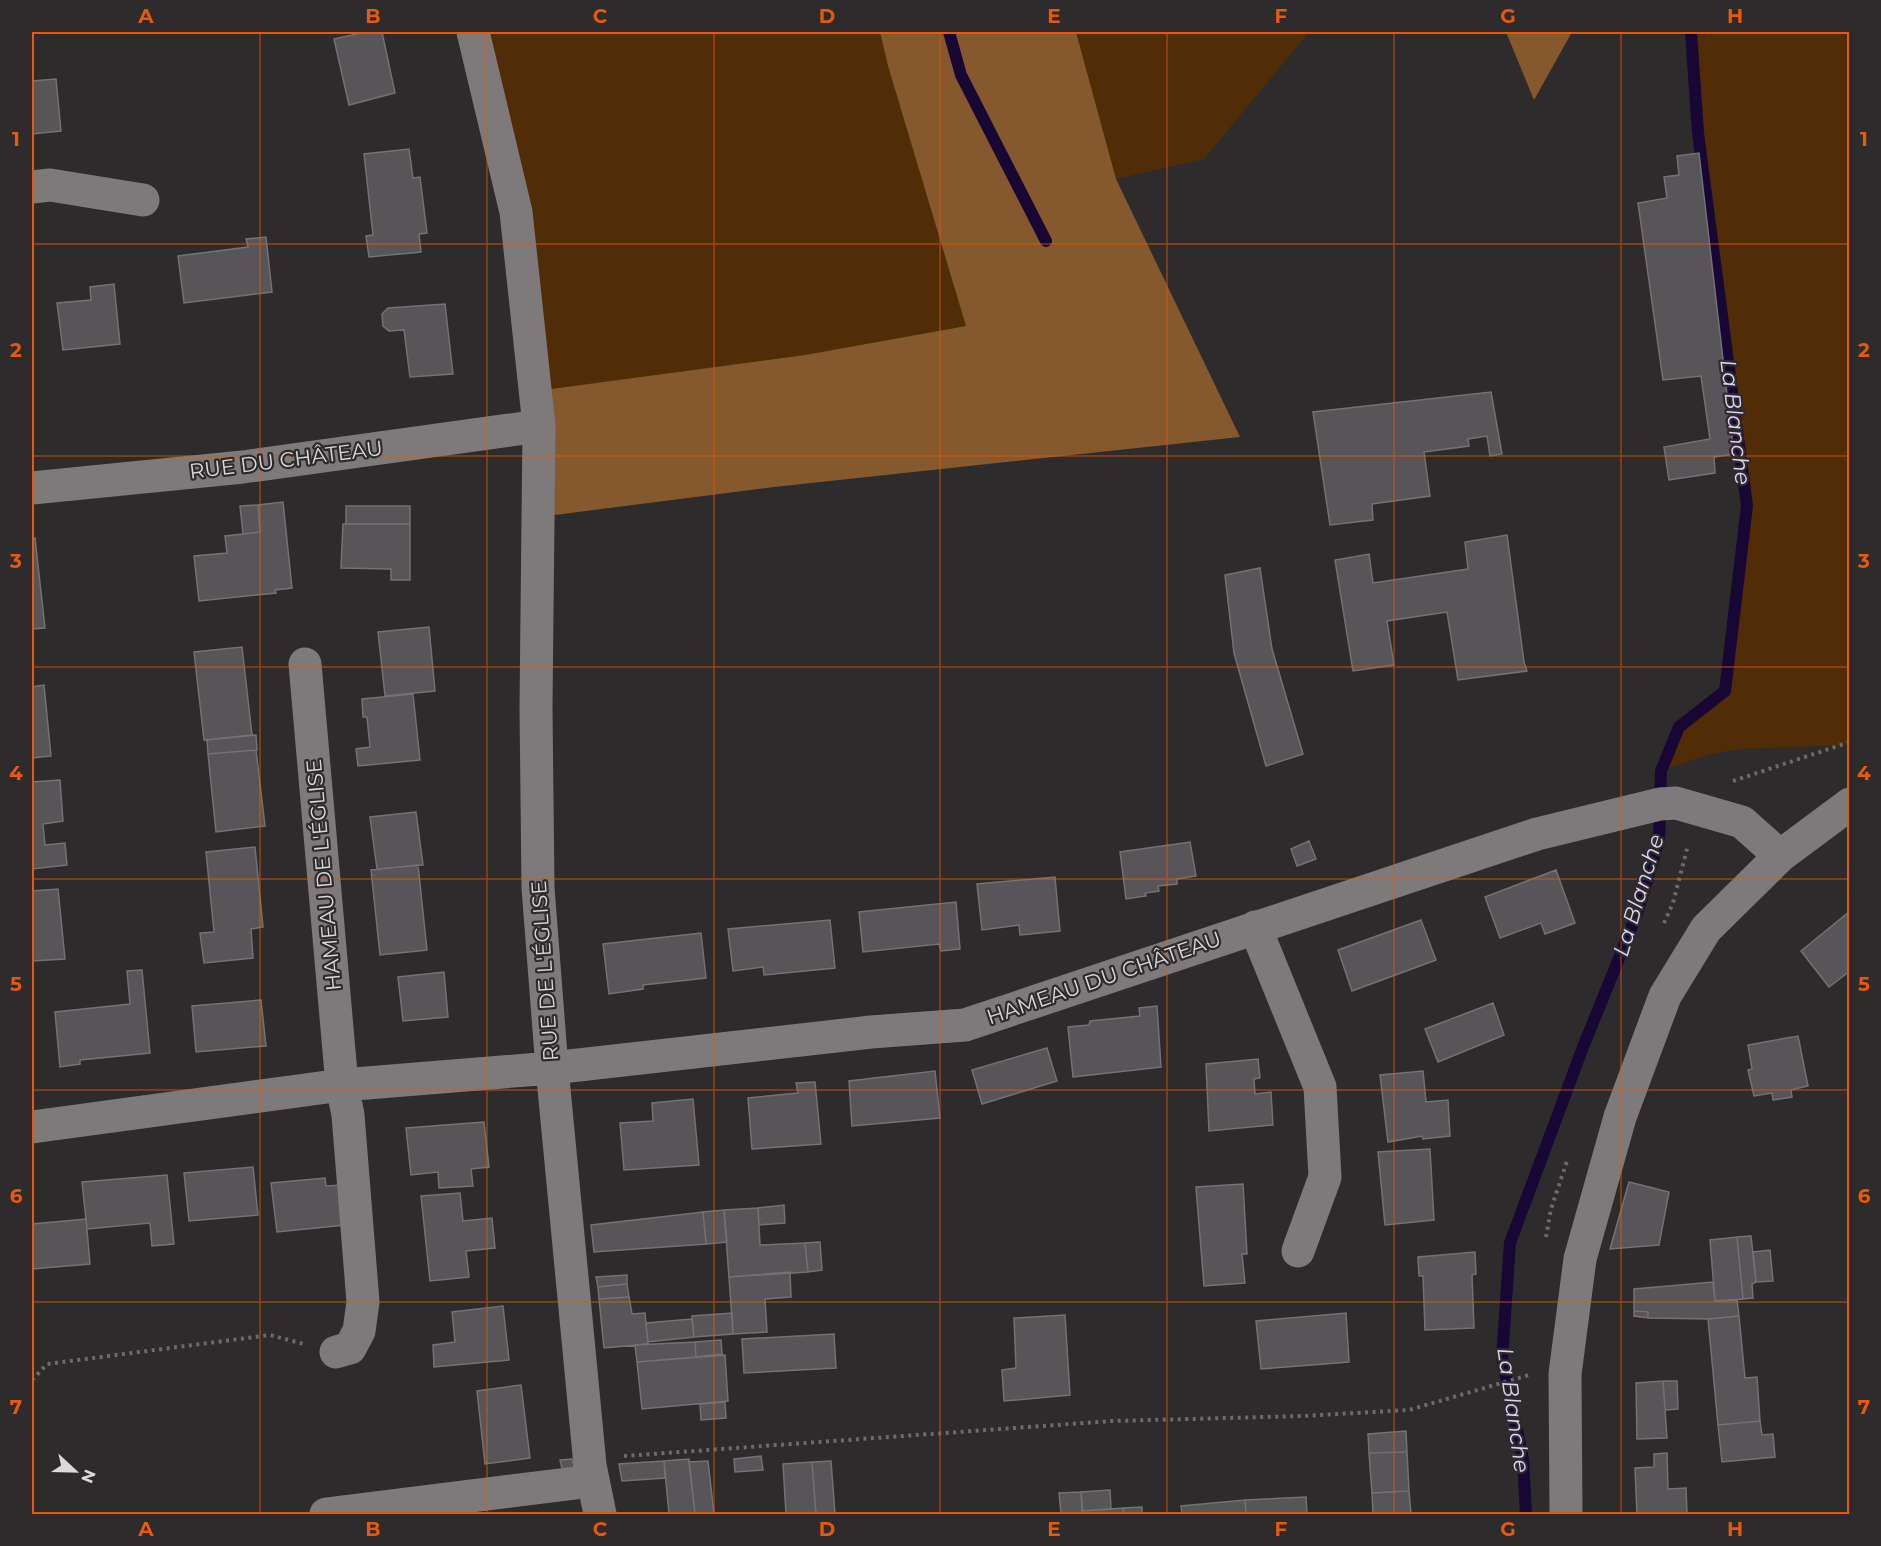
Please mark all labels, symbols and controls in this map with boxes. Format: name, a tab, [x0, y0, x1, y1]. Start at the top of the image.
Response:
text: A	[137, 4, 154, 28]
text: B	[365, 4, 381, 28]
text: C	[593, 4, 608, 28]
text: D	[819, 4, 835, 28]
text: E	[1047, 4, 1061, 28]
text: F	[1275, 4, 1288, 28]
text: G	[1500, 4, 1516, 28]
text: H	[1727, 4, 1743, 28]
text: 1	[12, 127, 20, 151]
text: 1	[1860, 127, 1868, 151]
text: 2	[10, 338, 22, 362]
text: 2	[1858, 338, 1870, 362]
water label: La Blanche	[1714, 358, 1757, 486]
street label: RUE DU CHÂTEAU	[188, 435, 384, 484]
text: 3	[9, 549, 22, 573]
text: 3	[1857, 549, 1870, 573]
street label: HAMEAU DE L'ÉGLISE	[301, 758, 346, 992]
text: 4	[9, 761, 23, 785]
text: 4	[1857, 761, 1871, 785]
water label: La Blanche	[1607, 831, 1670, 959]
street label: RUE DE L'ÉGLISE	[526, 880, 563, 1062]
street label: HAMEAU DU CHÂTEAU	[983, 926, 1224, 1029]
text: 5	[10, 972, 22, 996]
text: 5	[1858, 972, 1870, 996]
text: 6	[10, 1184, 23, 1208]
text: 6	[1858, 1184, 1871, 1208]
water label: La Blanche	[1491, 1346, 1536, 1474]
text: 7	[10, 1395, 22, 1419]
text: 7	[1858, 1395, 1870, 1419]
north arrow	[45, 1441, 105, 1501]
text: N	[77, 1467, 100, 1486]
text: A	[137, 1517, 154, 1541]
text: B	[365, 1517, 381, 1541]
text: C	[593, 1517, 608, 1541]
text: D	[819, 1517, 835, 1541]
text: E	[1047, 1517, 1061, 1541]
text: F	[1275, 1517, 1288, 1541]
text: G	[1500, 1517, 1516, 1541]
text: H	[1727, 1517, 1743, 1541]

